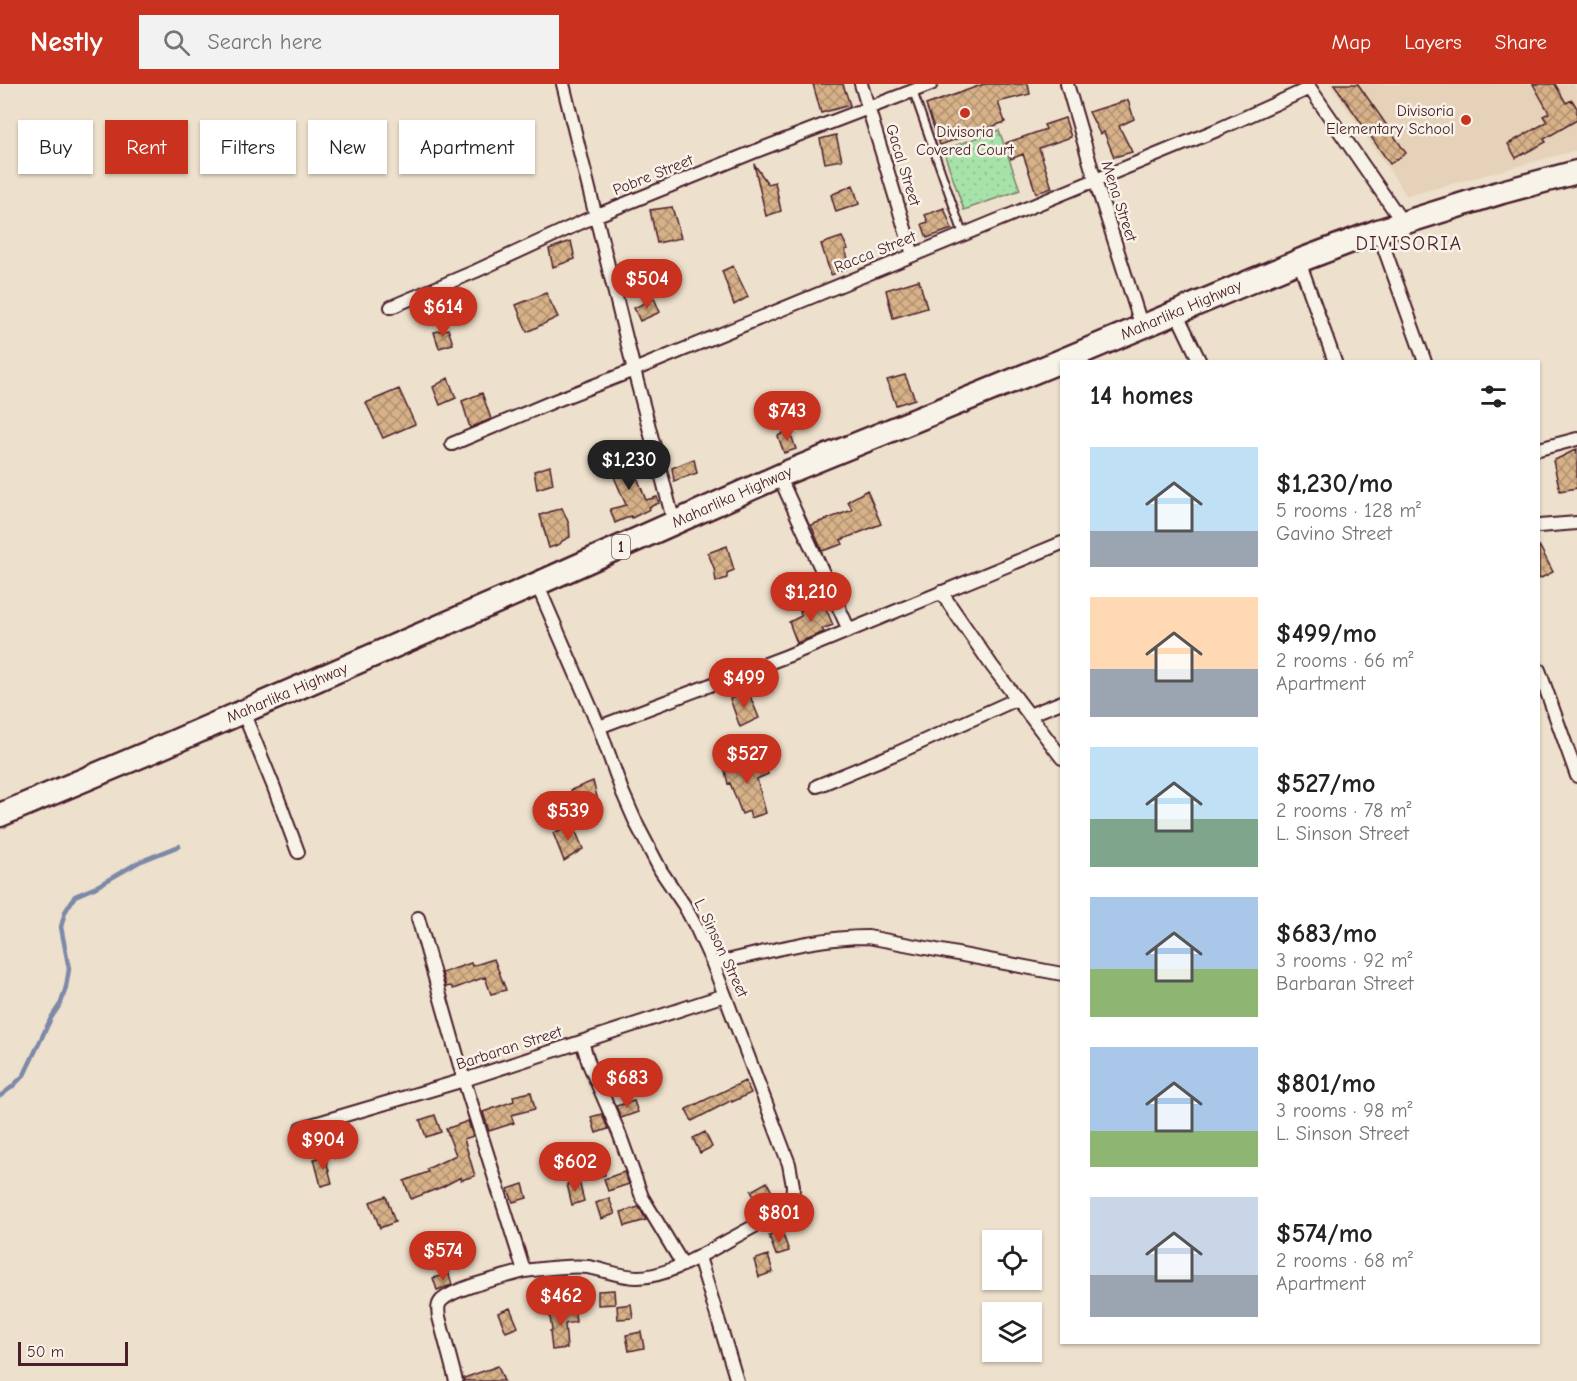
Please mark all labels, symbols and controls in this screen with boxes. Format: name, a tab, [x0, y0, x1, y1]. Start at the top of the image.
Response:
search box	[139, 15, 559, 69]
text: Nestly	[30, 26, 103, 58]
icon: search	[160, 26, 193, 59]
text: Search here	[208, 29, 322, 55]
text: Map	[1332, 30, 1371, 54]
text: Layers	[1404, 30, 1462, 54]
text: Share	[1495, 30, 1547, 54]
place label: Divisoria Elementary School	[1326, 102, 1454, 138]
marker: Divisoria Covered Court	[958, 106, 972, 120]
marker: Divisoria Elementary School	[1459, 113, 1473, 127]
chip: Buy	[18, 120, 93, 174]
chip: Rent	[105, 120, 188, 174]
chip: Filters	[200, 120, 296, 174]
chip: New	[308, 120, 387, 174]
chip: Apartment	[399, 120, 535, 174]
street label: Gacal Street	[882, 122, 924, 208]
place label: Divisoria Covered Court	[916, 123, 1014, 159]
street label: Pobre Street	[610, 151, 696, 199]
street label: Mena Street	[1097, 158, 1141, 244]
street label: Racca Street	[831, 227, 919, 277]
district label: DIVISORIA	[1355, 232, 1463, 255]
pin: $504	[611, 259, 683, 310]
text: $504	[625, 267, 669, 290]
street label: Maharlika Highway	[1118, 276, 1245, 344]
pin: $614	[407, 287, 479, 338]
text: $614	[423, 295, 463, 318]
icon: filters	[1477, 380, 1510, 413]
text: 14 homes	[1090, 381, 1193, 411]
pin: $743	[751, 391, 823, 442]
text: $743	[768, 399, 806, 422]
pin: $1,230	[580, 440, 678, 491]
text: $1,230	[602, 448, 656, 471]
street label: Maharlika Highway	[669, 462, 796, 532]
text: $1,230/mo	[1276, 469, 1393, 499]
icon: home	[1138, 471, 1210, 543]
text: 5 rooms · 128 m²	[1276, 499, 1421, 522]
text: Gavino Street	[1276, 522, 1392, 545]
road number: 1	[612, 535, 630, 559]
pin: $1,210	[762, 572, 860, 623]
text: $1,210	[785, 580, 837, 603]
text: $499/mo	[1276, 619, 1377, 649]
icon: home	[1138, 621, 1210, 693]
text: 2 rooms · 66 m²	[1276, 649, 1414, 672]
pin: $499	[708, 658, 780, 709]
street label: Maharlika Highway	[224, 659, 351, 727]
text: $499	[723, 666, 765, 689]
text: Apartment	[1276, 672, 1366, 695]
pin: $527	[711, 734, 783, 785]
text: $527	[726, 742, 768, 765]
text: $527/mo	[1276, 769, 1375, 799]
icon: home	[1138, 771, 1210, 843]
pin: $539	[532, 791, 604, 842]
text: $539	[547, 799, 589, 822]
text: 2 rooms · 78 m²	[1276, 799, 1412, 822]
text: L. Sinson Street	[1276, 822, 1409, 845]
street label: L. Sinson Street	[690, 896, 752, 1000]
text: $683/mo	[1276, 919, 1377, 949]
icon: home	[1138, 921, 1210, 993]
text: 3 rooms · 92 m²	[1276, 949, 1413, 972]
text: Barbaran Street	[1276, 972, 1413, 995]
street label: Barbaran Street	[454, 1022, 564, 1074]
pin: $683	[591, 1058, 663, 1109]
text: $683	[606, 1066, 648, 1089]
text: $801/mo	[1276, 1069, 1376, 1099]
icon: home	[1138, 1071, 1210, 1143]
text: 3 rooms · 98 m²	[1276, 1099, 1412, 1122]
pin: $904	[287, 1120, 359, 1171]
text: L. Sinson Street	[1276, 1122, 1409, 1145]
text: $904	[301, 1128, 345, 1151]
pin: $602	[539, 1142, 611, 1193]
text: $602	[553, 1150, 597, 1173]
pin: $801	[743, 1193, 815, 1244]
text: $801	[758, 1201, 800, 1224]
text: $574/mo	[1276, 1219, 1373, 1249]
icon: home	[1138, 1221, 1210, 1293]
map controls	[982, 1230, 1042, 1362]
button: locate	[982, 1230, 1042, 1290]
pin: $574	[407, 1231, 479, 1282]
text: $574	[423, 1239, 463, 1262]
text: 2 rooms · 68 m²	[1276, 1249, 1413, 1272]
text: Apartment	[1276, 1272, 1366, 1295]
pin: $462	[525, 1276, 597, 1327]
text: $462	[540, 1284, 582, 1307]
button: layers	[982, 1302, 1042, 1362]
scale bar	[18, 1339, 128, 1366]
text: 50 m	[27, 1343, 64, 1361]

